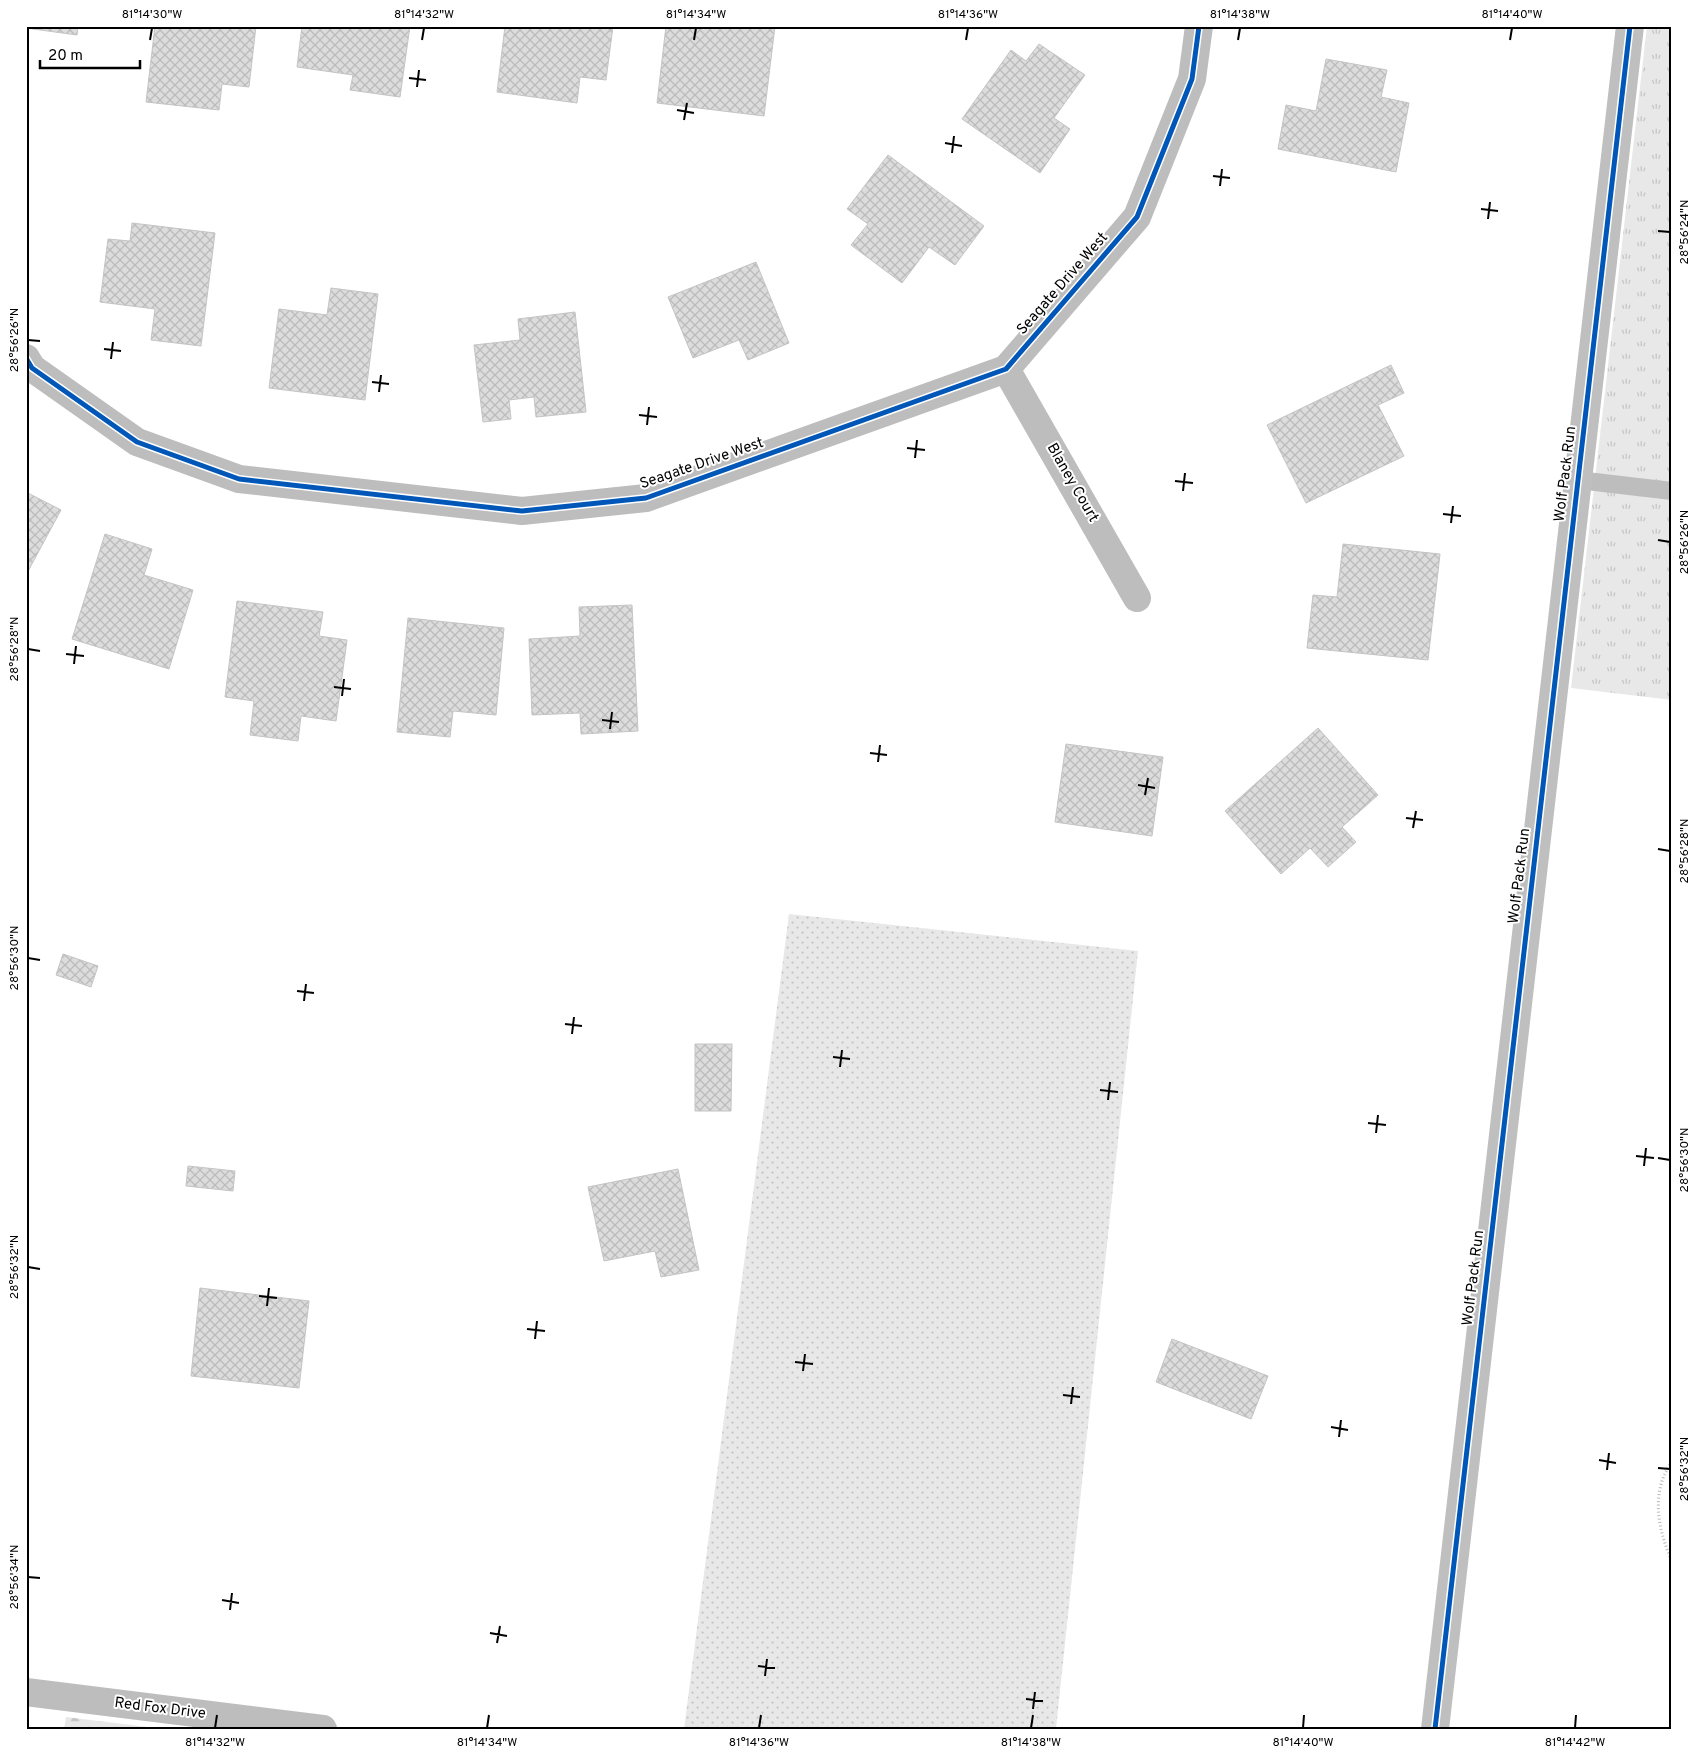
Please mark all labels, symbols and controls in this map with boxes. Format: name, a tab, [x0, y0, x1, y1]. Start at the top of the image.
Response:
text: 81°14'30"W	[122, 7, 182, 23]
text: 81°14'32"W	[394, 7, 454, 23]
text: 81°14'34"W	[666, 7, 726, 23]
text: 81°14'36"W	[938, 7, 998, 23]
text: 81°14'38"W	[1210, 7, 1270, 23]
text: 81°14'40"W	[1481, 7, 1543, 23]
scale bar	[40, 38, 140, 70]
text: 20 m	[48, 47, 83, 66]
text: 28°56'24"N	[1677, 200, 1693, 264]
street label: Seagate Drive West	[1013, 229, 1113, 339]
text: 28°56'26"N	[7, 308, 23, 372]
street label: Wolf Pack Run	[1551, 425, 1581, 523]
street label: Seagate Drive West	[638, 434, 766, 494]
street label: Blaney Court	[1042, 440, 1102, 526]
text: 28°56'26"N	[1677, 510, 1693, 574]
text: 28°56'28"N	[7, 617, 23, 681]
text: 28°56'28"N	[1677, 819, 1693, 883]
street label: Wolf Pack Run	[1505, 827, 1535, 925]
text: 28°56'30"N	[7, 926, 23, 990]
text: 28°56'30"N	[1677, 1128, 1693, 1192]
street label: Wolf Pack Run	[1459, 1229, 1489, 1327]
text: 28°56'32"N	[7, 1235, 23, 1299]
text: 28°56'32"N	[1677, 1437, 1693, 1501]
text: 28°56'34"N	[7, 1545, 23, 1609]
street label: Red Fox Drive	[113, 1694, 207, 1724]
text: 81°14'32"W	[185, 1735, 245, 1751]
text: 81°14'34"W	[457, 1735, 517, 1751]
text: 81°14'36"W	[729, 1735, 789, 1751]
text: 81°14'38"W	[1001, 1735, 1061, 1751]
text: 81°14'40"W	[1272, 1735, 1334, 1751]
text: 81°14'42"W	[1545, 1735, 1605, 1751]

